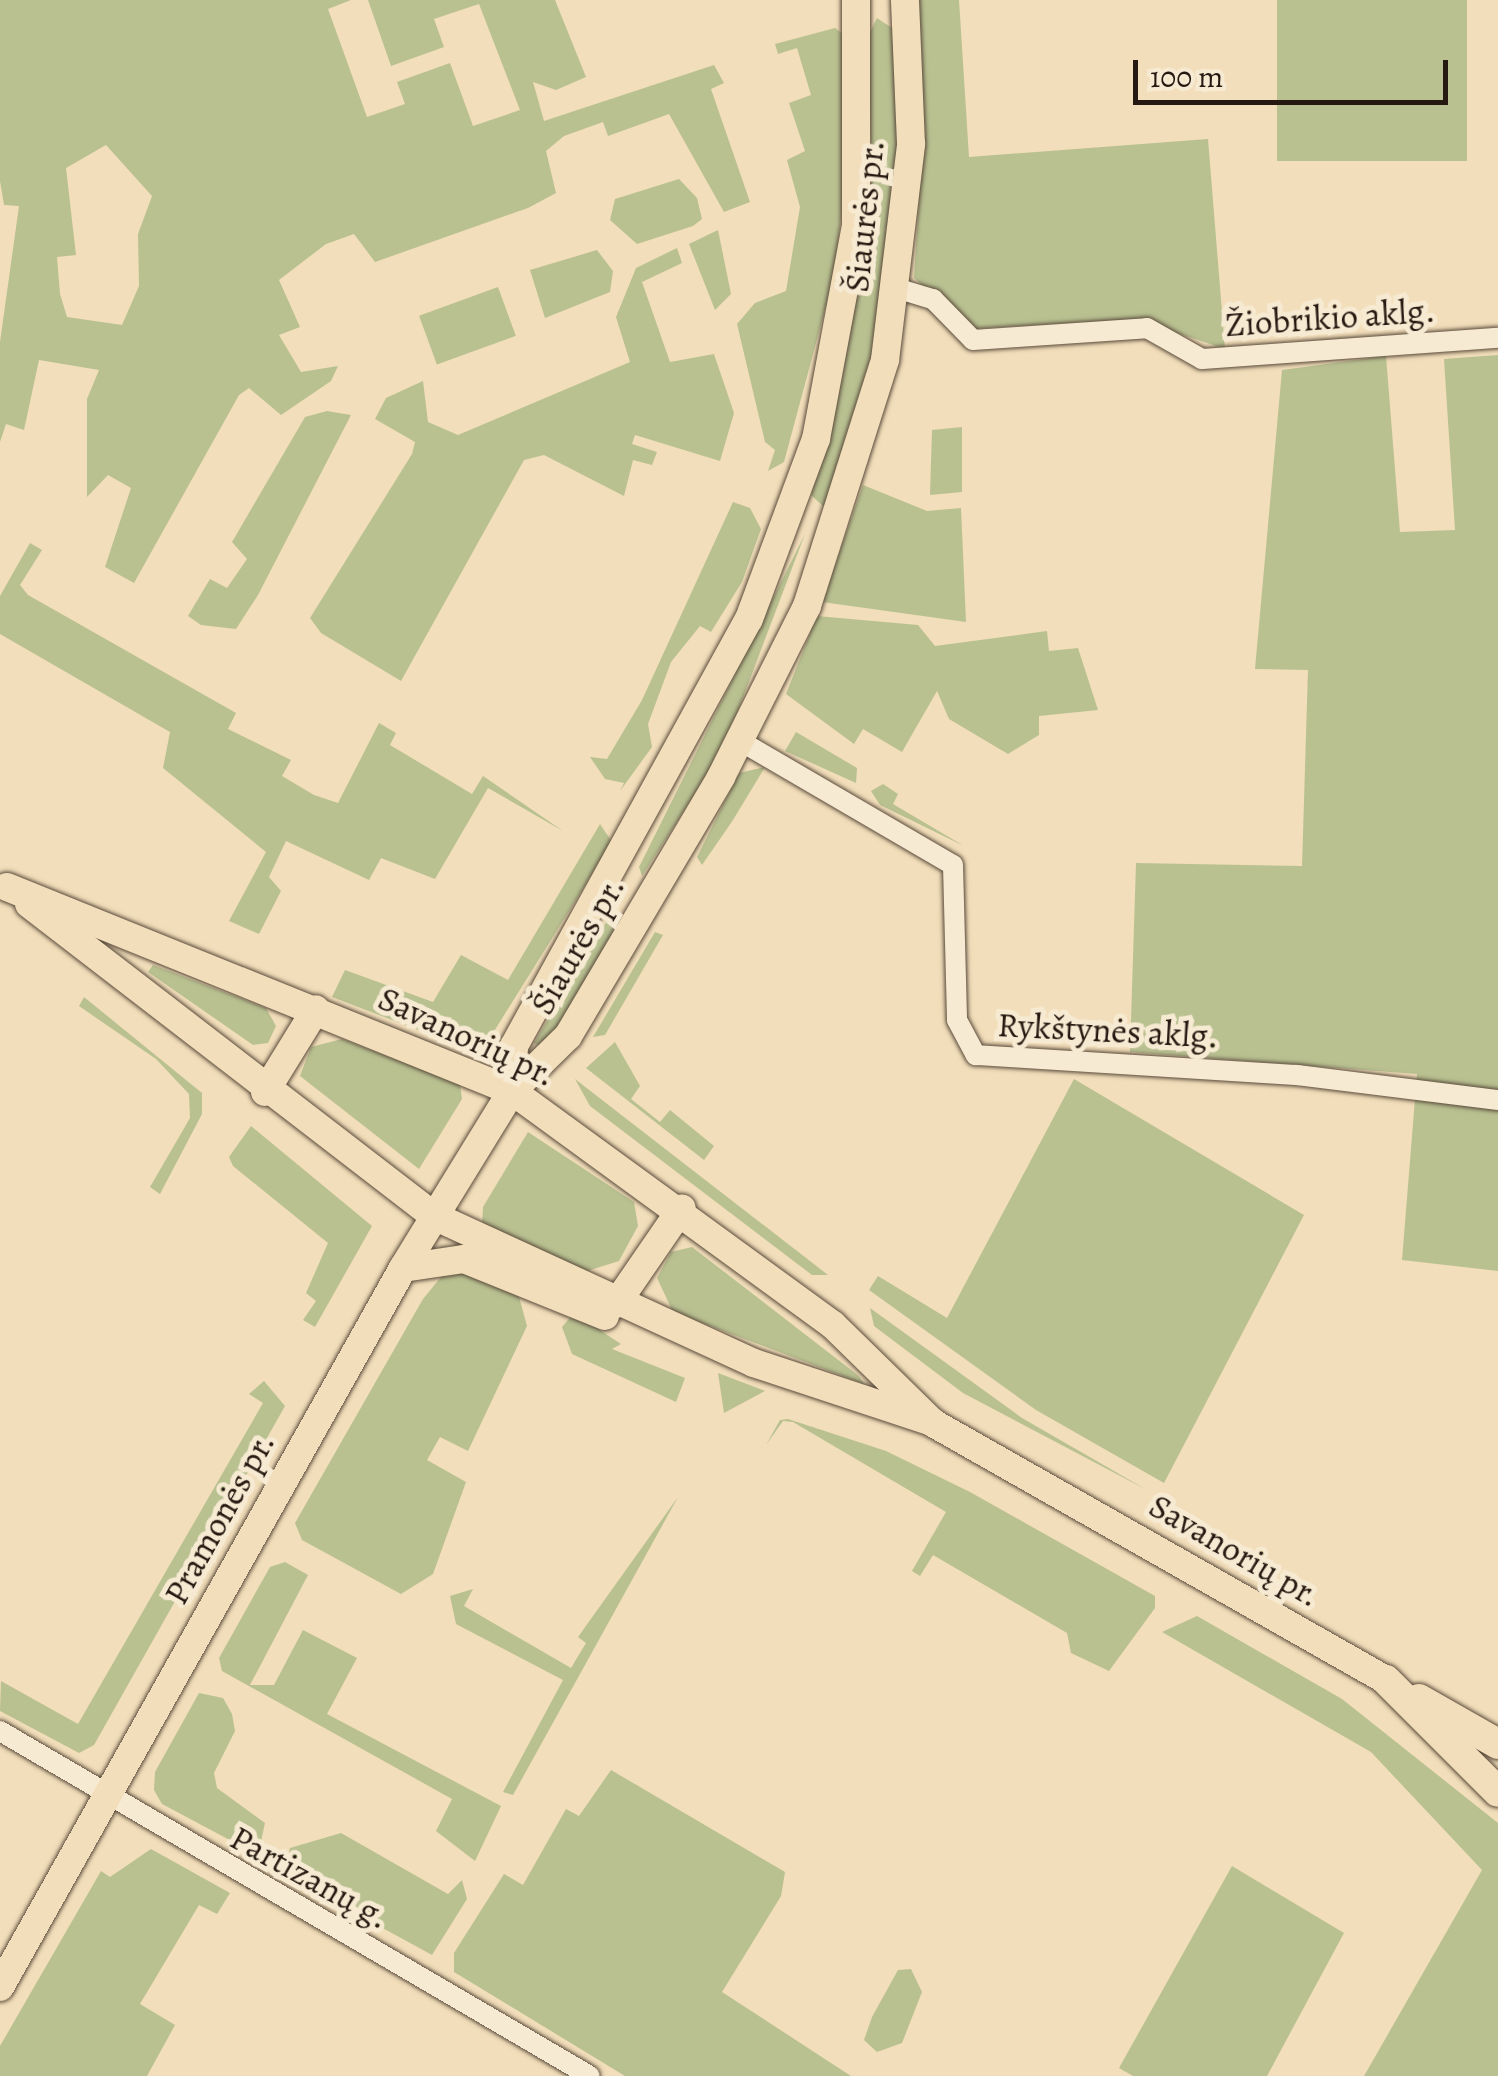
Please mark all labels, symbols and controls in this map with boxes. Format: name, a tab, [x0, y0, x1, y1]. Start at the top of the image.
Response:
scale bar	[1138, 40, 1453, 102]
text: 100 m	[1150, 57, 1223, 97]
street label: Šiaurės pr.	[835, 138, 893, 294]
street label: Žiobrikio aklg.	[1224, 289, 1436, 345]
street label: Šiaurės pr.	[521, 868, 633, 1022]
street label: Savanorių pr.	[372, 977, 562, 1095]
street label: Rykštynės aklg.	[996, 1003, 1220, 1057]
street label: Pramonės pr.	[154, 1425, 284, 1611]
street label: Savanorių pr.	[1142, 1484, 1328, 1616]
street label: Partizanų g.	[223, 1816, 397, 1938]

